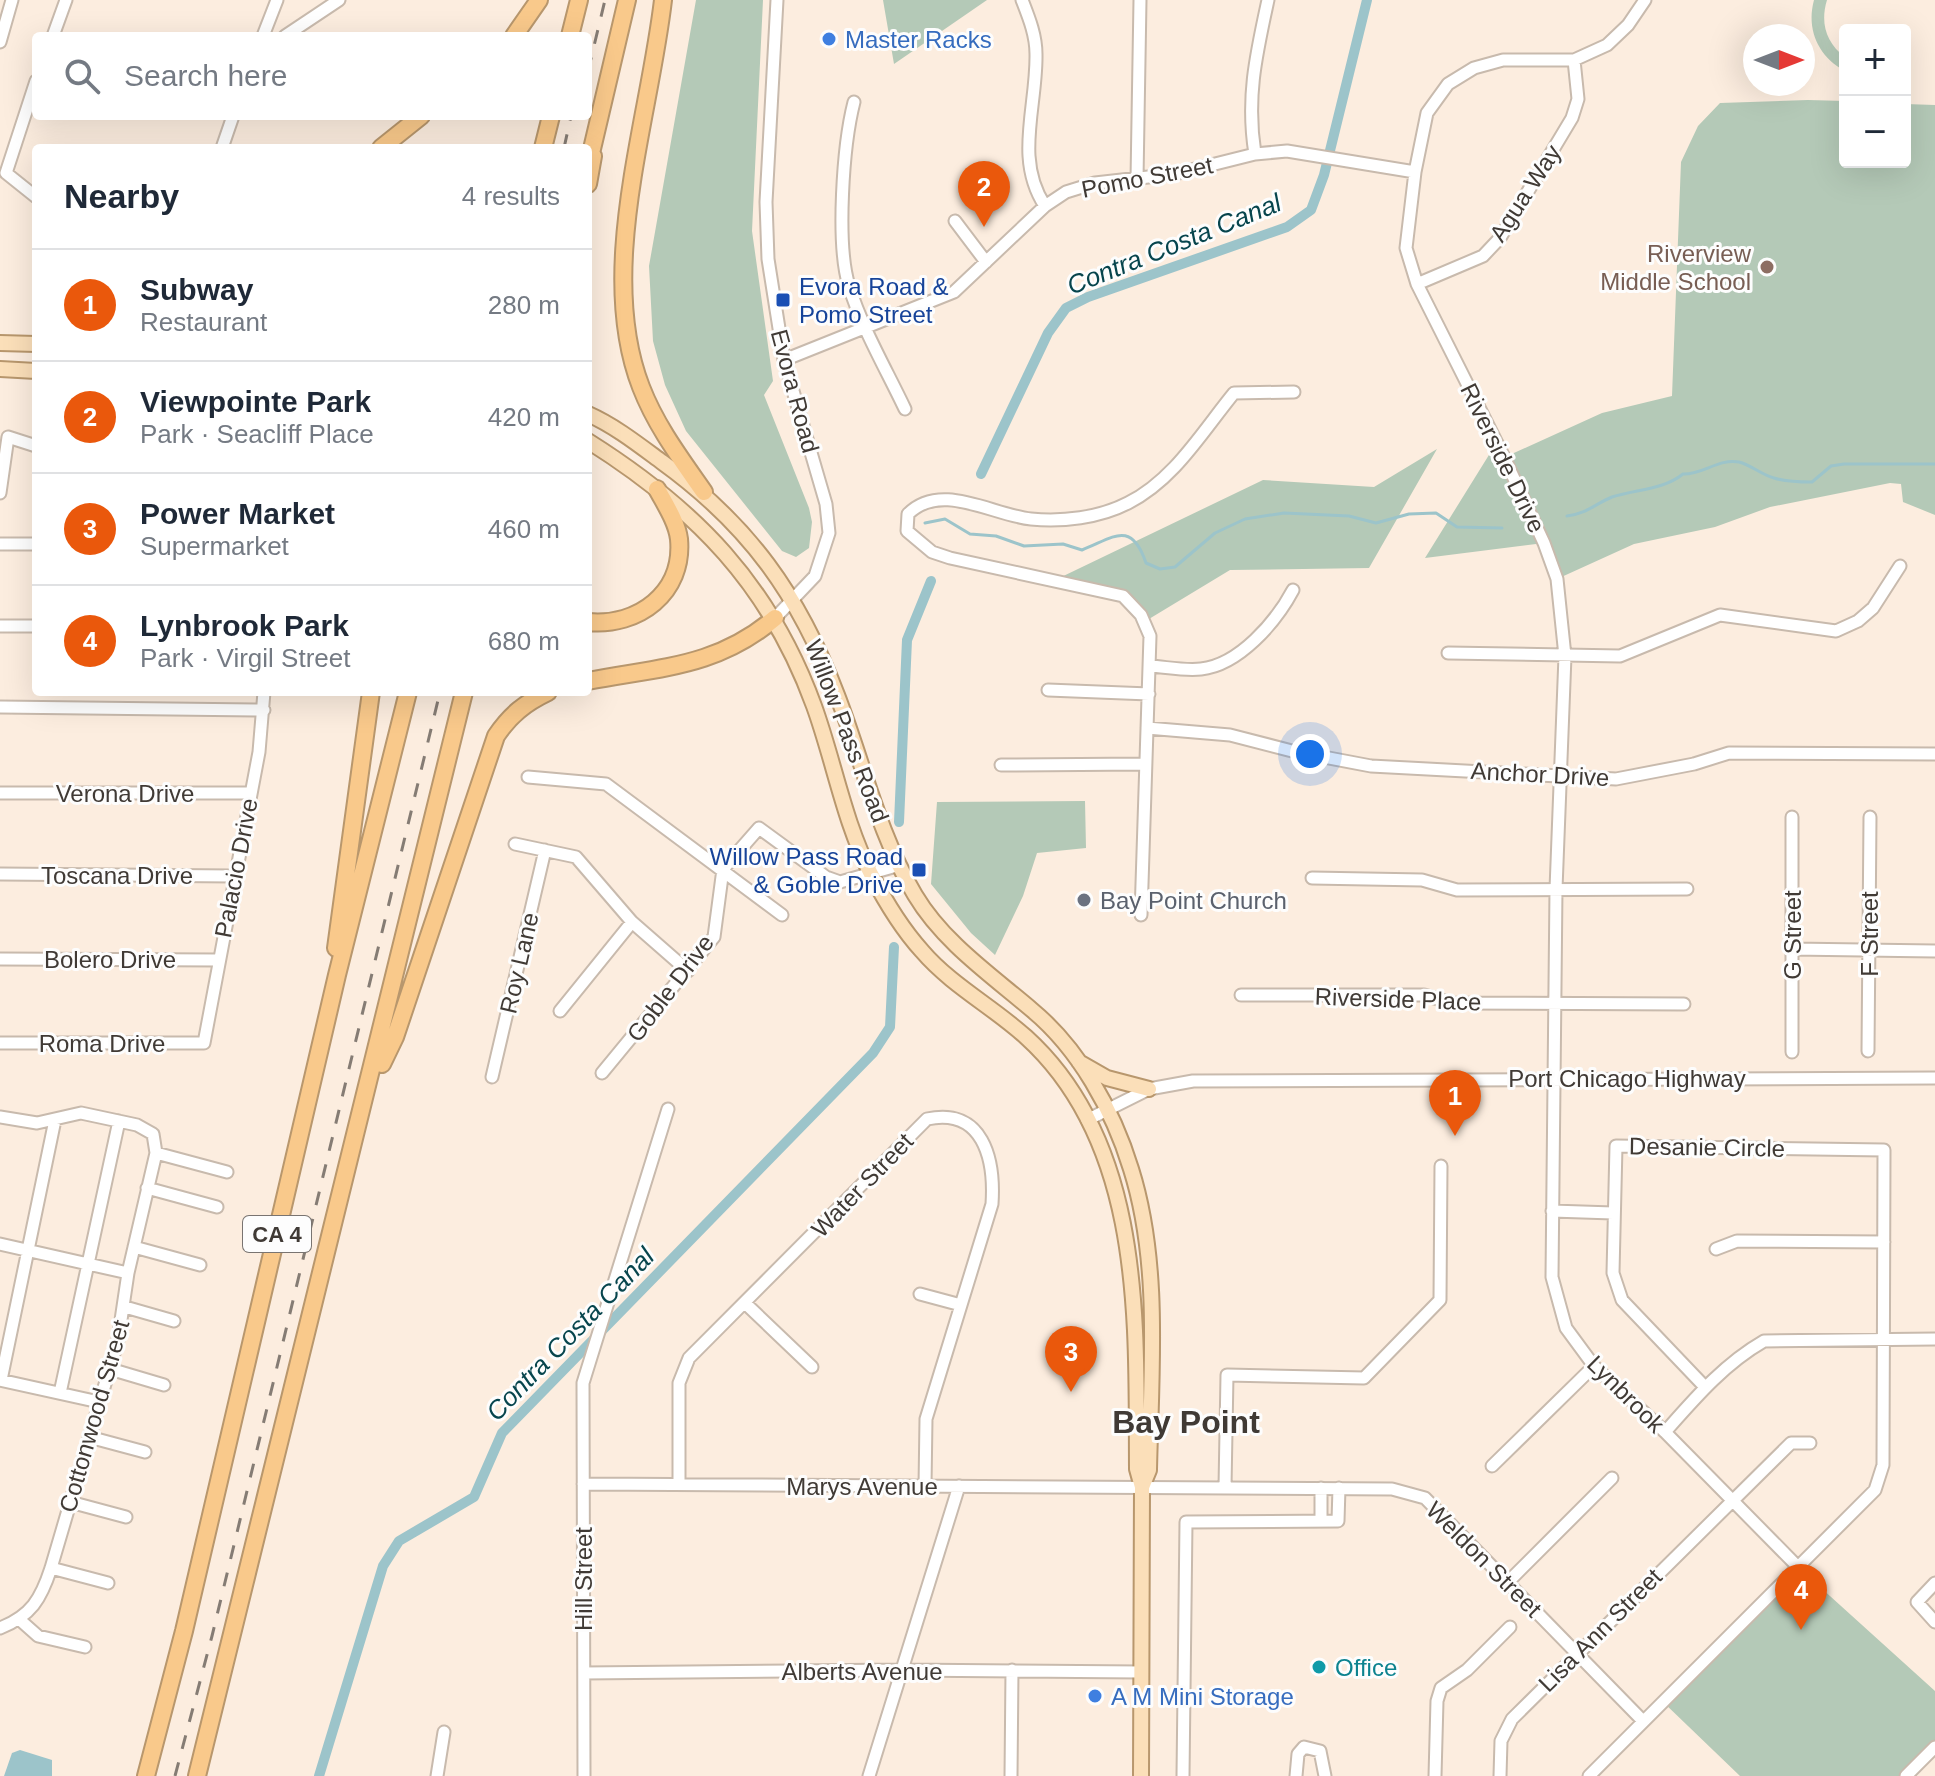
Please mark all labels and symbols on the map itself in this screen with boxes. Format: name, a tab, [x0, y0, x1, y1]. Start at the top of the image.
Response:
north arrow	[1743, 24, 1815, 96]
place label: Master Racks	[845, 26, 992, 53]
marker: Master Racks	[820, 30, 838, 48]
street label: Agua Way	[1484, 140, 1566, 246]
street label: Pomo Street	[1079, 151, 1215, 203]
pin: 2	[958, 161, 1010, 227]
water label: Contra Costa Canal	[1063, 187, 1287, 301]
place label: Riverview Middle School	[1600, 240, 1752, 295]
marker: Riverview Middle School	[1758, 258, 1776, 276]
place label: Evora Road & Pomo Street	[799, 273, 948, 328]
marker: Evora Road & Pomo Street	[774, 291, 792, 309]
street label: Evora Road	[766, 326, 824, 456]
street label: Riverside Drive	[1455, 379, 1551, 537]
street label: Willow Pass Road	[800, 636, 894, 826]
your location	[1290, 734, 1330, 774]
street label: Anchor Drive	[1470, 757, 1610, 791]
street label: Verona Drive	[56, 780, 194, 807]
street label: Palacio Drive	[209, 796, 263, 940]
place label: Willow Pass Road & Goble Drive	[710, 843, 903, 898]
marker: Willow Pass Road & Goble Drive	[910, 861, 928, 879]
street label: Toscana Drive	[41, 862, 193, 889]
place label: Bay Point Church	[1100, 887, 1287, 914]
street label: G Street	[1779, 890, 1806, 980]
marker: Bay Point Church	[1075, 891, 1093, 909]
street label: F Street	[1856, 891, 1883, 977]
street label: Roy Lane	[494, 910, 544, 1016]
street label: Goble Drive	[621, 929, 719, 1047]
street label: Bolero Drive	[44, 946, 176, 973]
street label: Riverside Place	[1314, 983, 1482, 1015]
street label: Roma Drive	[39, 1030, 165, 1057]
street label: Port Chicago Highway	[1508, 1065, 1746, 1092]
pin: 1	[1429, 1070, 1481, 1136]
street label: Water Street	[806, 1127, 918, 1243]
street label: Desanie Circle	[1629, 1132, 1785, 1162]
road number: CA 4	[243, 1216, 311, 1252]
water label: Contra Costa Canal	[480, 1241, 661, 1427]
street label: Cottonwood Street	[54, 1316, 134, 1515]
pin: 3	[1045, 1326, 1097, 1392]
street label: Lynbrook	[1582, 1350, 1671, 1439]
district label: Bay Point	[1112, 1404, 1260, 1440]
street label: Marys Avenue	[786, 1473, 938, 1500]
street label: Weldon Street	[1421, 1496, 1547, 1622]
street label: Hill Street	[570, 1527, 597, 1631]
street label: Lisa Ann Street	[1533, 1563, 1667, 1697]
pin: 4	[1775, 1564, 1827, 1630]
place label: Office	[1335, 1654, 1397, 1681]
street label: Alberts Avenue	[781, 1658, 943, 1685]
marker: Office	[1310, 1658, 1328, 1676]
place label: A M Mini Storage	[1111, 1683, 1294, 1710]
marker: A M Mini Storage	[1086, 1687, 1104, 1705]

